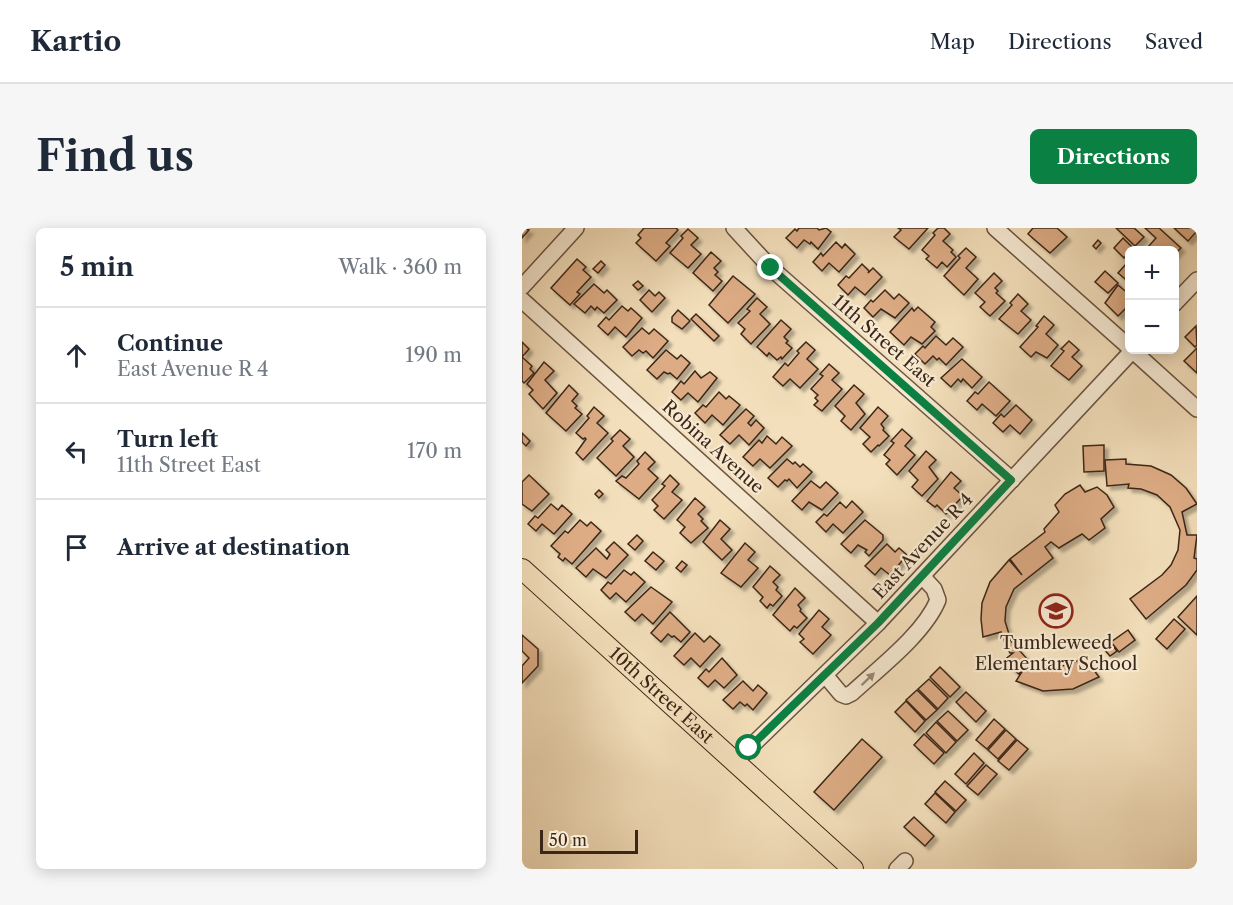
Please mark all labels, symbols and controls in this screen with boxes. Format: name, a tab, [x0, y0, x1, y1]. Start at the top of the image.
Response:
text: Kartio	[30, 24, 121, 58]
text: Map	[930, 29, 975, 54]
text: Directions	[1008, 29, 1112, 54]
text: Saved	[1145, 29, 1203, 54]
button: Directions	[1030, 129, 1197, 184]
text: Find us	[36, 130, 194, 182]
map controls	[1125, 246, 1179, 354]
button: +	[1125, 246, 1179, 300]
text: 5 min	[60, 251, 134, 283]
route end	[757, 254, 783, 280]
text: Walk · 360 m	[339, 255, 462, 279]
street label: 11th Street East	[828, 290, 941, 392]
button: −	[1125, 300, 1179, 354]
text: Continue	[117, 330, 223, 357]
icon: ahead	[60, 339, 93, 372]
text: 190 m	[405, 343, 462, 367]
text: East Avenue R 4	[117, 357, 269, 381]
street label: Robina Avenue	[658, 396, 768, 498]
text: Turn left	[117, 426, 218, 453]
icon: left	[60, 435, 93, 468]
text: 170 m	[407, 439, 462, 463]
text: 11th Street East	[117, 453, 261, 477]
street label: East Avenue R 4	[868, 489, 978, 603]
icon: arrive	[60, 531, 93, 564]
text: Arrive at destination	[117, 534, 350, 561]
school or university icon: Tumbleweed Elementary School	[1038, 593, 1074, 629]
place label: Tumbleweed Elementary School	[975, 632, 1137, 675]
street label: 10th Street East	[604, 642, 719, 749]
one-way arrow	[860, 672, 874, 686]
route start	[735, 734, 761, 760]
scale bar	[540, 827, 638, 854]
text: 50 m	[549, 830, 587, 850]

